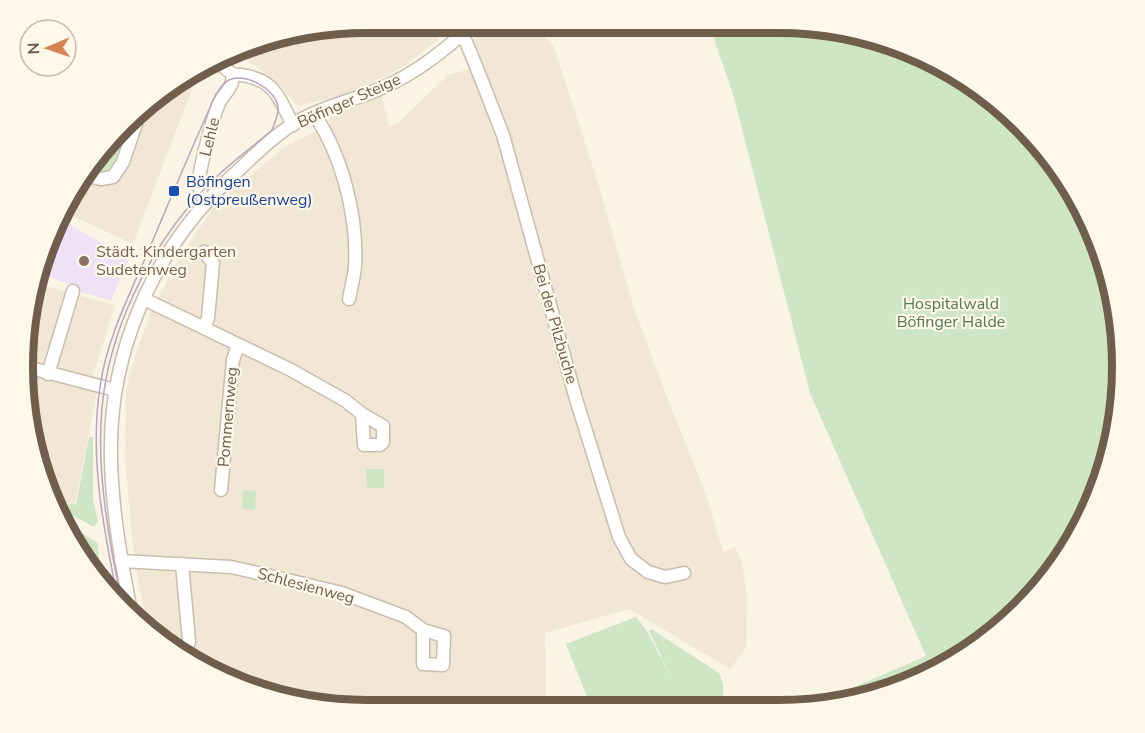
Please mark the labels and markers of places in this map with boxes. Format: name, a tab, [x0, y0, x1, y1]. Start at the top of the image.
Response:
place label: Böfingen (Ostpreußenweg)	[186, 171, 313, 211]
marker: Böfingen (Ostpreußenweg)	[167, 184, 181, 198]
place label: Städt. Kindergarten Sudetenweg	[96, 241, 236, 281]
marker: Städt. Kindergarten Sudetenweg	[77, 254, 91, 268]

